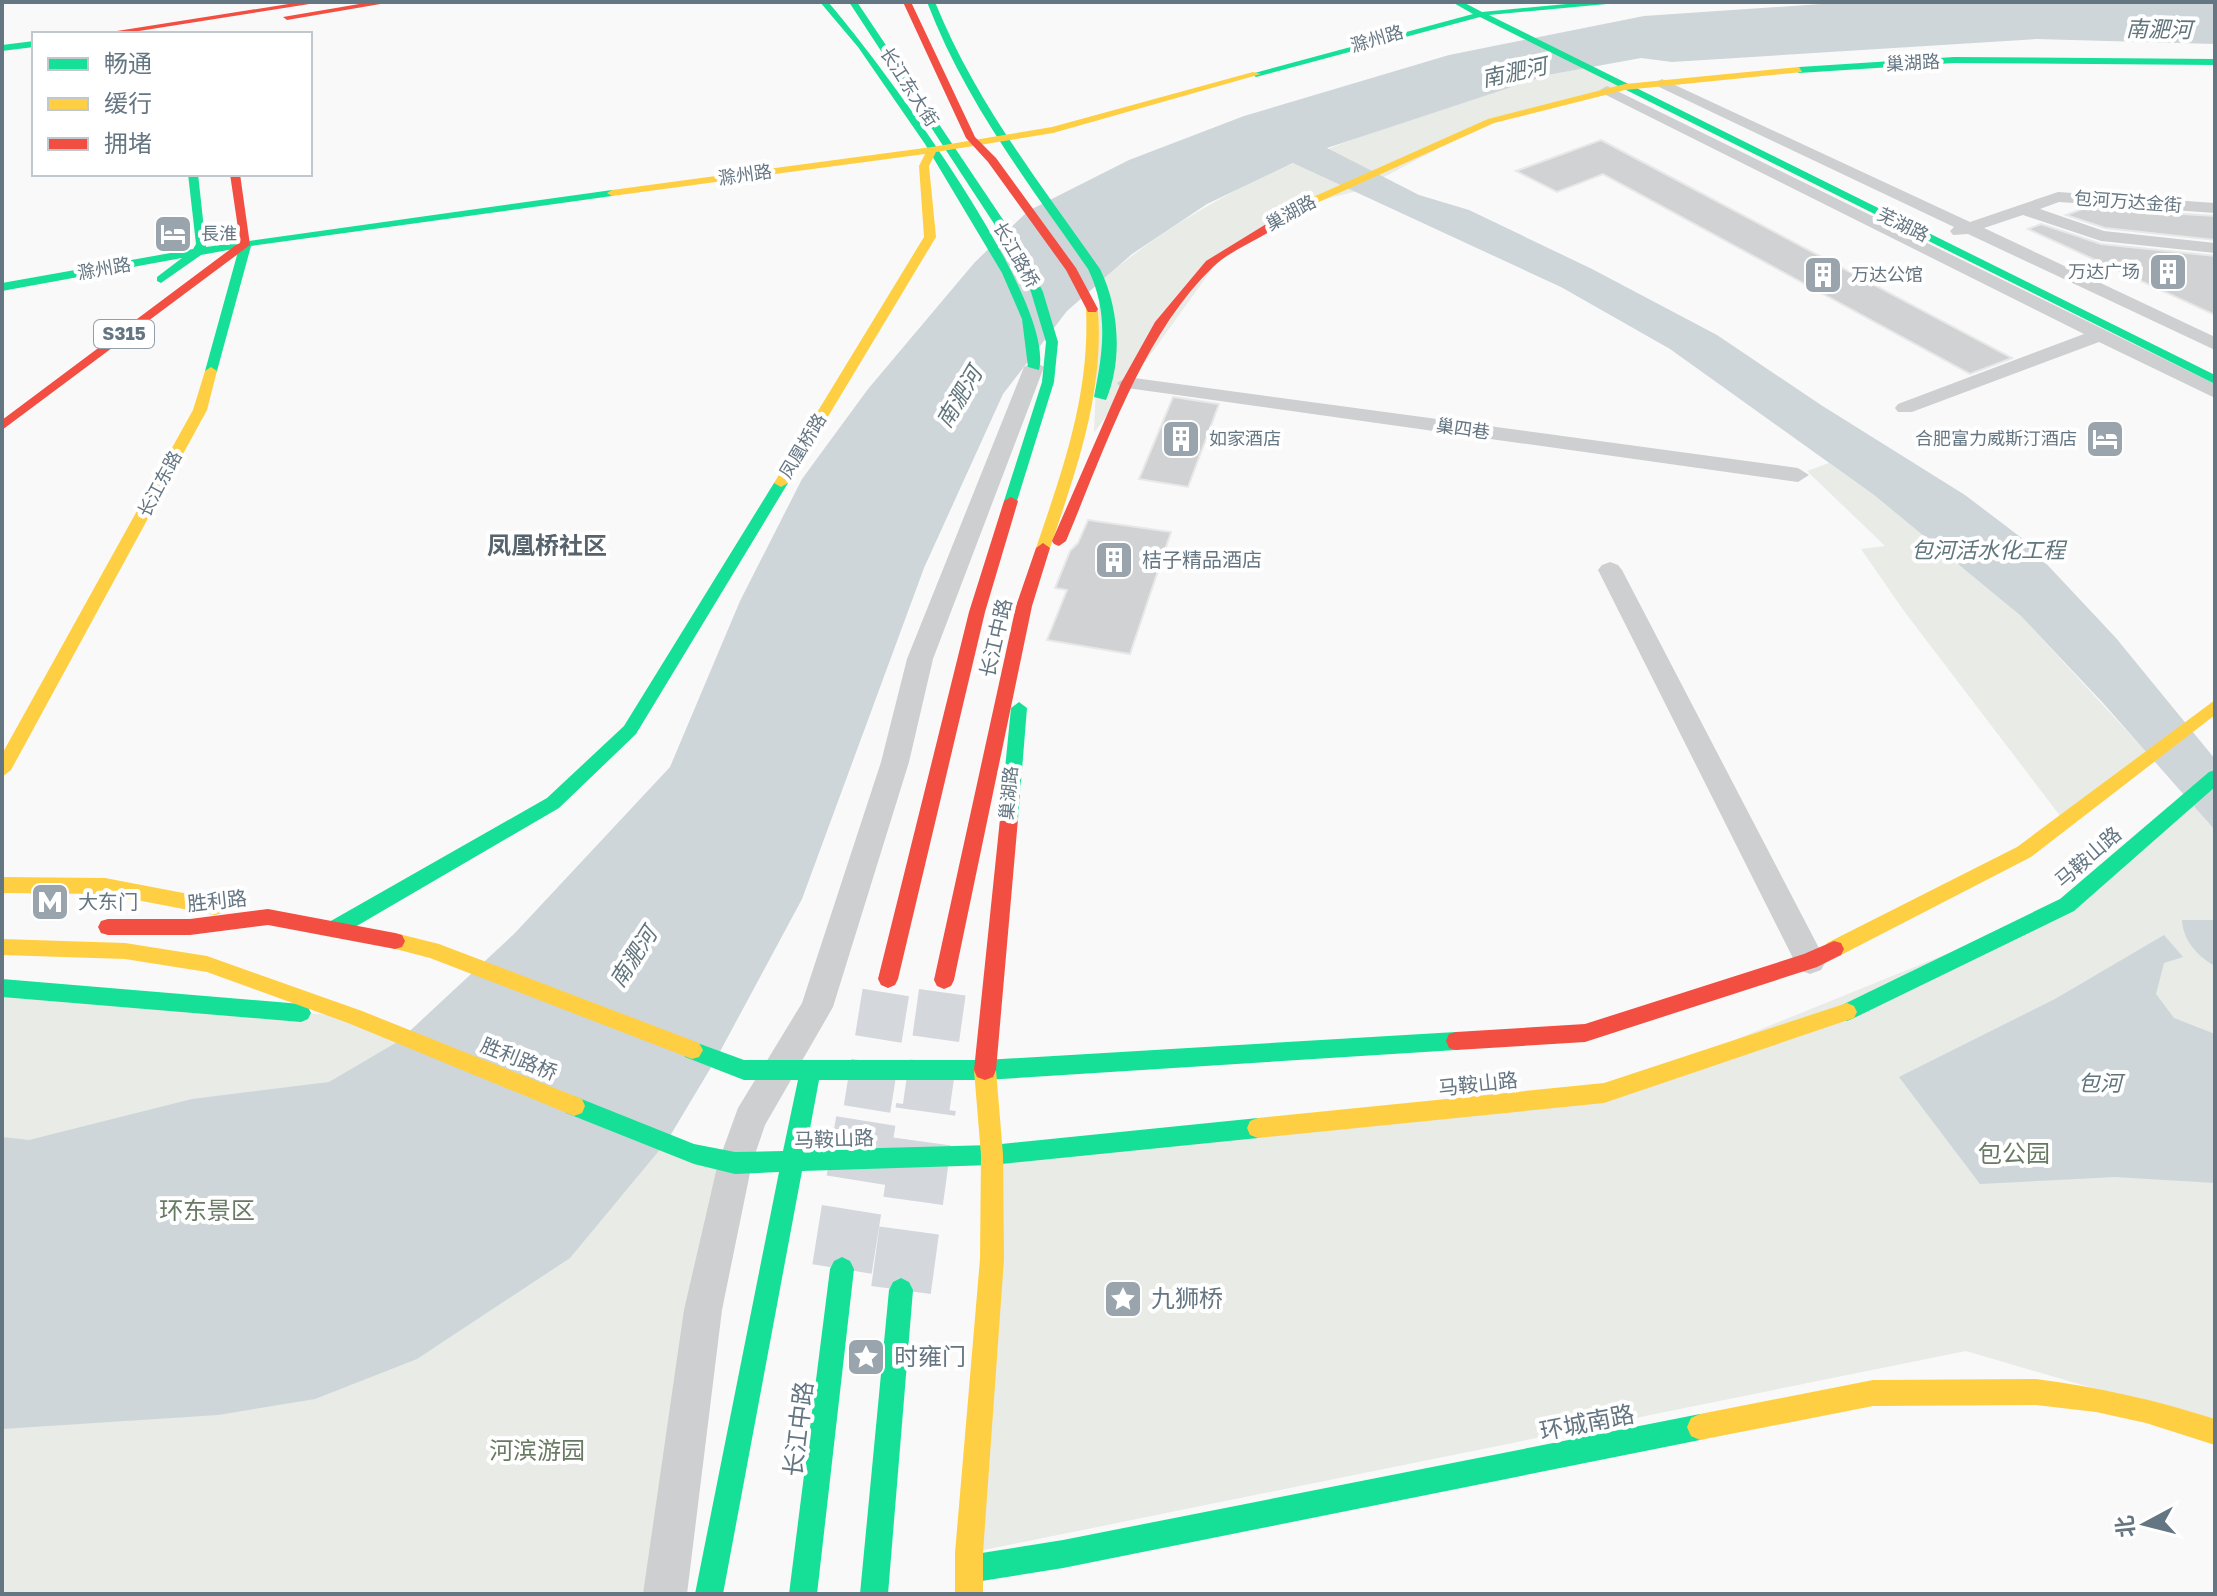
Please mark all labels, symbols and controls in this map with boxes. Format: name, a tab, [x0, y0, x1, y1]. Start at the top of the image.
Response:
water label: 南淝河	[2126, 14, 2196, 43]
street label: 滁州路	[1348, 20, 1406, 56]
legend	[32, 32, 312, 176]
street label: 长江东大街	[876, 43, 944, 130]
text: 畅通	[104, 48, 152, 77]
street label: 巢湖路	[1885, 50, 1940, 74]
water label: 南淝河	[1479, 51, 1553, 92]
text: 缓行	[104, 88, 152, 117]
text: 拥堵	[104, 128, 152, 157]
street label: 滁州路	[717, 159, 773, 189]
street label: 包河万达金街	[2073, 186, 2183, 216]
street label: 巢湖路	[1262, 189, 1319, 235]
street label: 芜湖路	[1874, 202, 1933, 246]
hotel icon: 長淮	[152, 213, 194, 255]
street label: 长江路桥	[989, 218, 1044, 291]
place label: 長淮	[201, 222, 237, 244]
building icon: 万达广场	[2147, 251, 2189, 293]
street label: 滁州路	[75, 252, 132, 284]
building icon: 万达公馆	[1802, 254, 1844, 296]
place label: 万达广场	[2068, 260, 2140, 282]
place label: 万达公馆	[1851, 263, 1923, 285]
road number: S315	[94, 320, 154, 348]
water label: 南淝河	[930, 358, 989, 432]
street label: 凤凰桥路	[774, 409, 830, 482]
street label: 巢四巷	[1435, 413, 1491, 443]
building icon: 如家酒店	[1160, 418, 1202, 460]
hotel icon: 合肥富力威斯汀酒店	[2084, 418, 2126, 460]
place label: 如家酒店	[1209, 427, 1281, 449]
place label: 合肥富力威斯汀酒店	[1915, 427, 2077, 449]
street label: 长江东路	[133, 447, 186, 520]
district label: 凤凰桥社区	[487, 530, 607, 559]
water label: 包河活水化工程	[1911, 536, 2068, 563]
building icon: 桔子精品酒店	[1093, 539, 1135, 581]
place label: 桔子精品酒店	[1142, 547, 1262, 571]
street label: 长江中路	[974, 596, 1016, 679]
street label: 巢湖路	[995, 765, 1021, 821]
street label: 马鞍山路	[2049, 821, 2125, 892]
metro station icon: 大东门	[29, 881, 71, 923]
street label: 胜利路	[186, 885, 248, 915]
place label: 大东门	[78, 889, 138, 913]
water label: 南淝河	[603, 918, 664, 992]
street label: 胜利路桥	[478, 1032, 561, 1084]
street label: 马鞍山路	[1437, 1067, 1519, 1099]
water label: 包河	[2078, 1069, 2126, 1096]
street label: 马鞍山路	[794, 1125, 874, 1151]
park label: 包公园	[1978, 1138, 2050, 1167]
park label: 环东景区	[159, 1195, 255, 1224]
place icon: 九狮桥	[1102, 1278, 1144, 1320]
place label: 九狮桥	[1151, 1283, 1223, 1312]
place icon: 时雍门	[845, 1336, 887, 1378]
place label: 时雍门	[894, 1341, 966, 1370]
street label: 长江中路	[777, 1379, 818, 1478]
street label: 环城南路	[1537, 1398, 1637, 1445]
park label: 河滨游园	[489, 1435, 585, 1464]
north arrow	[2105, 1484, 2185, 1564]
text: 北	[2110, 1514, 2139, 1539]

